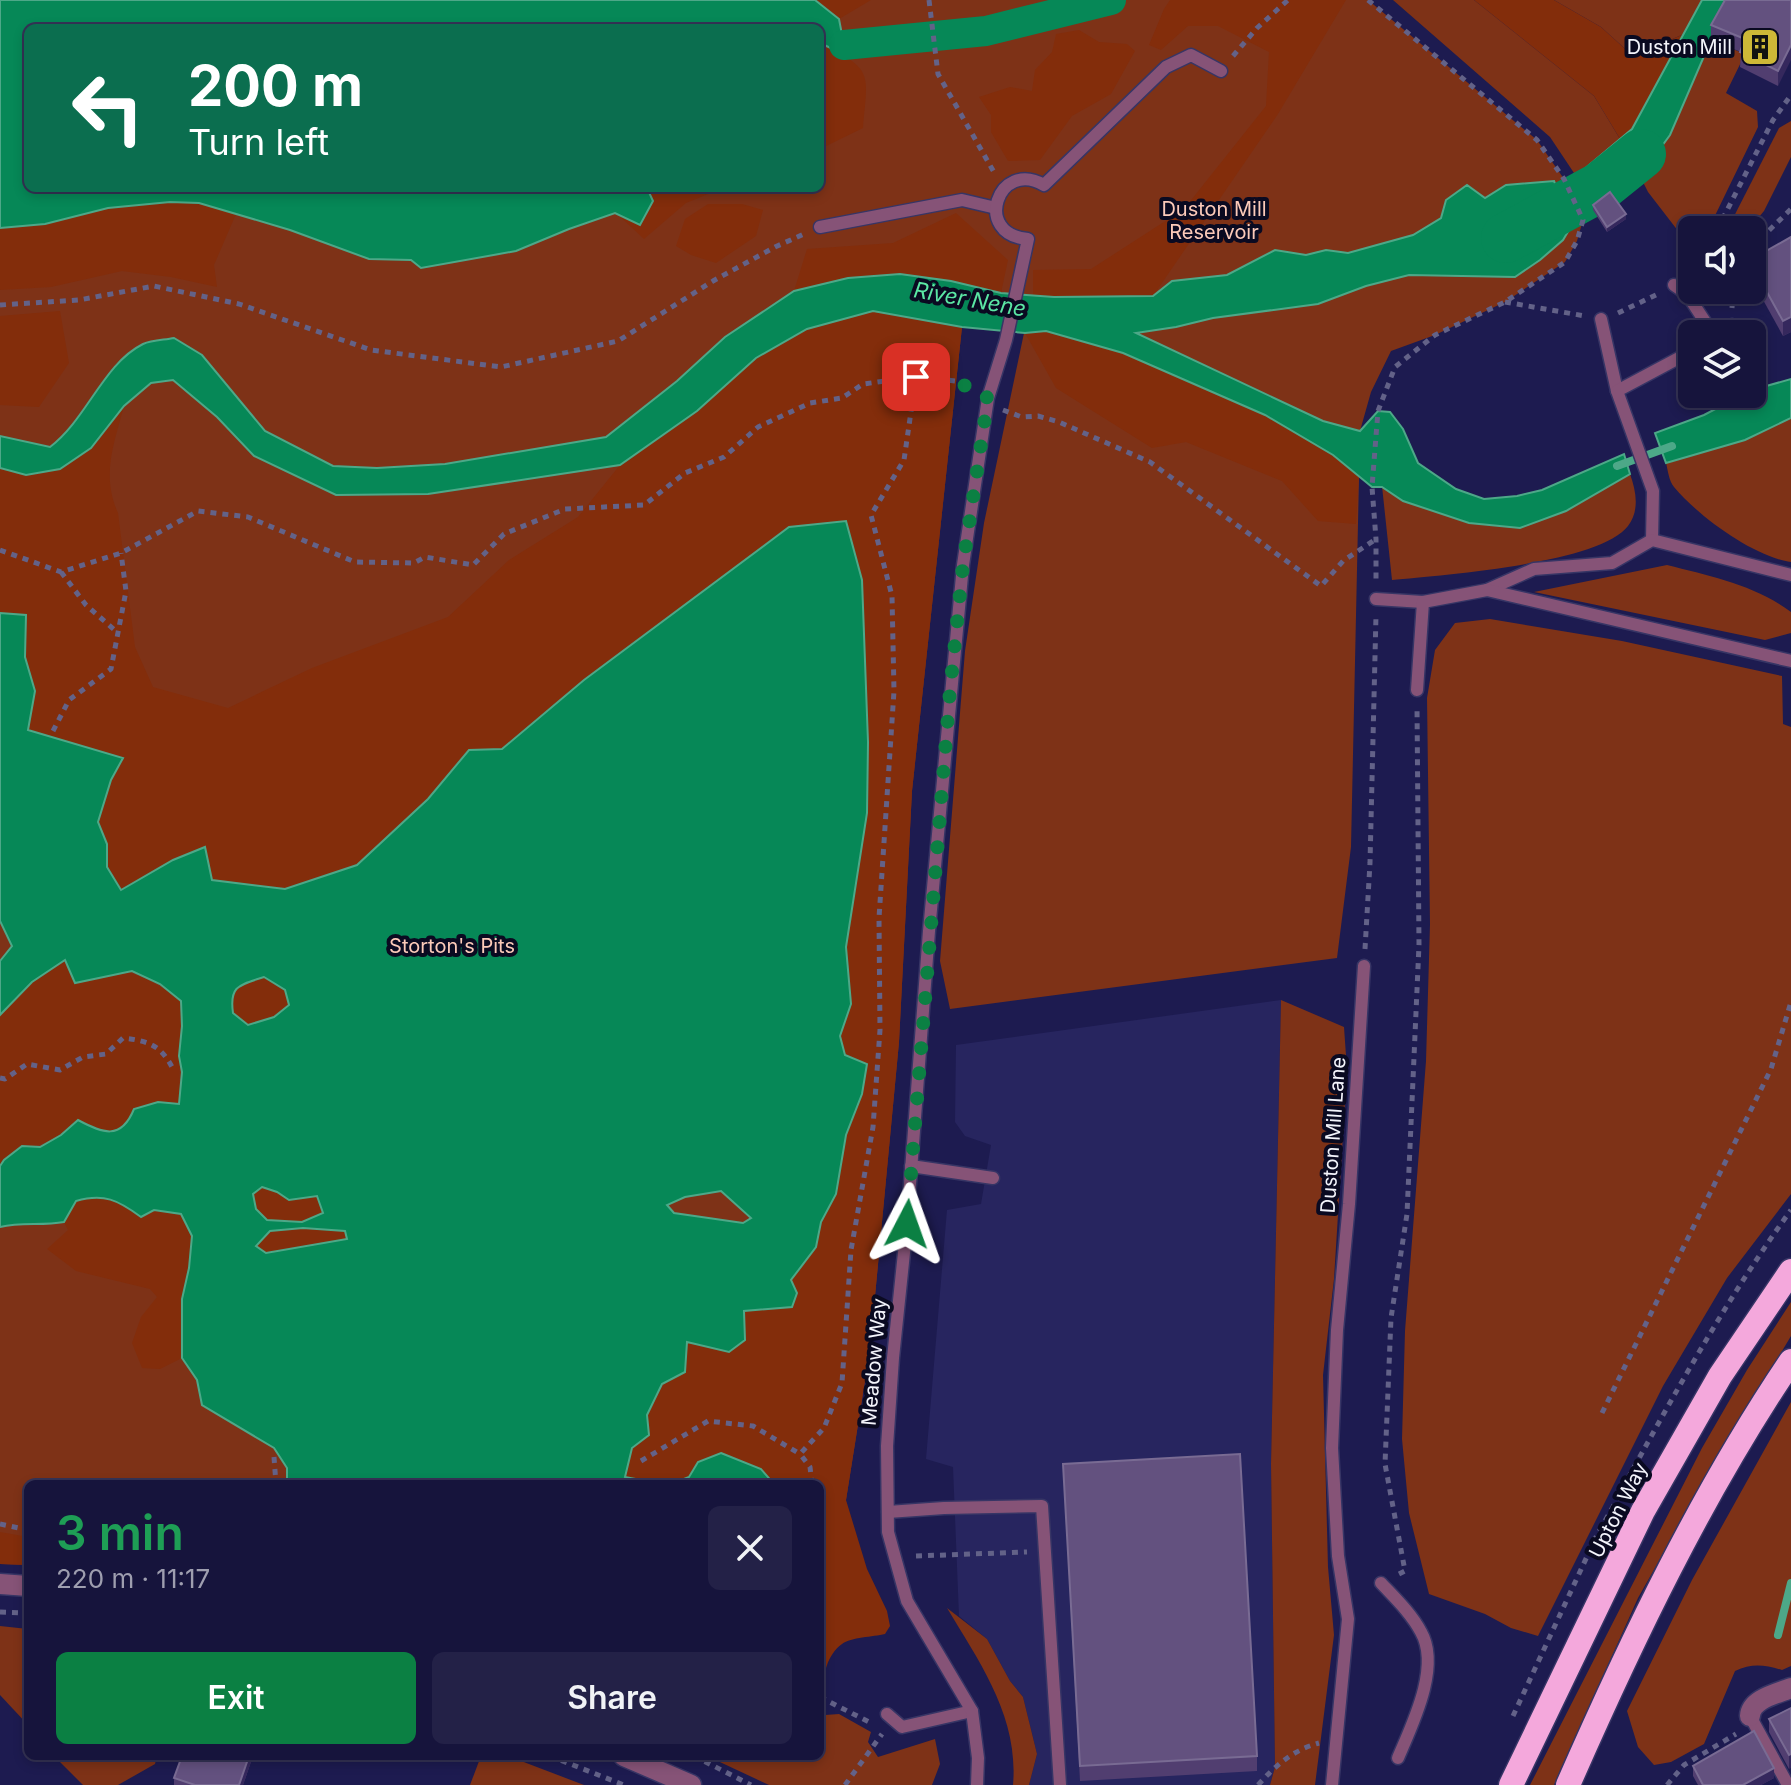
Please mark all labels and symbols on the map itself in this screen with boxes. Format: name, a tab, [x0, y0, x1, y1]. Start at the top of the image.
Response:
building icon: Duston Mill	[1739, 26, 1781, 68]
place label: Duston Mill	[1627, 35, 1732, 59]
park label: Duston Mill Reservoir	[1161, 197, 1267, 244]
water label: River Nene	[912, 276, 1028, 322]
pin	[882, 343, 950, 411]
park label: Storton's Pits	[389, 934, 515, 958]
street label: Duston Mill Lane	[1316, 1056, 1350, 1214]
position arrow	[865, 1182, 949, 1266]
street label: Meadow Way	[856, 1297, 892, 1427]
street label: Upton Way	[1584, 1458, 1652, 1562]

